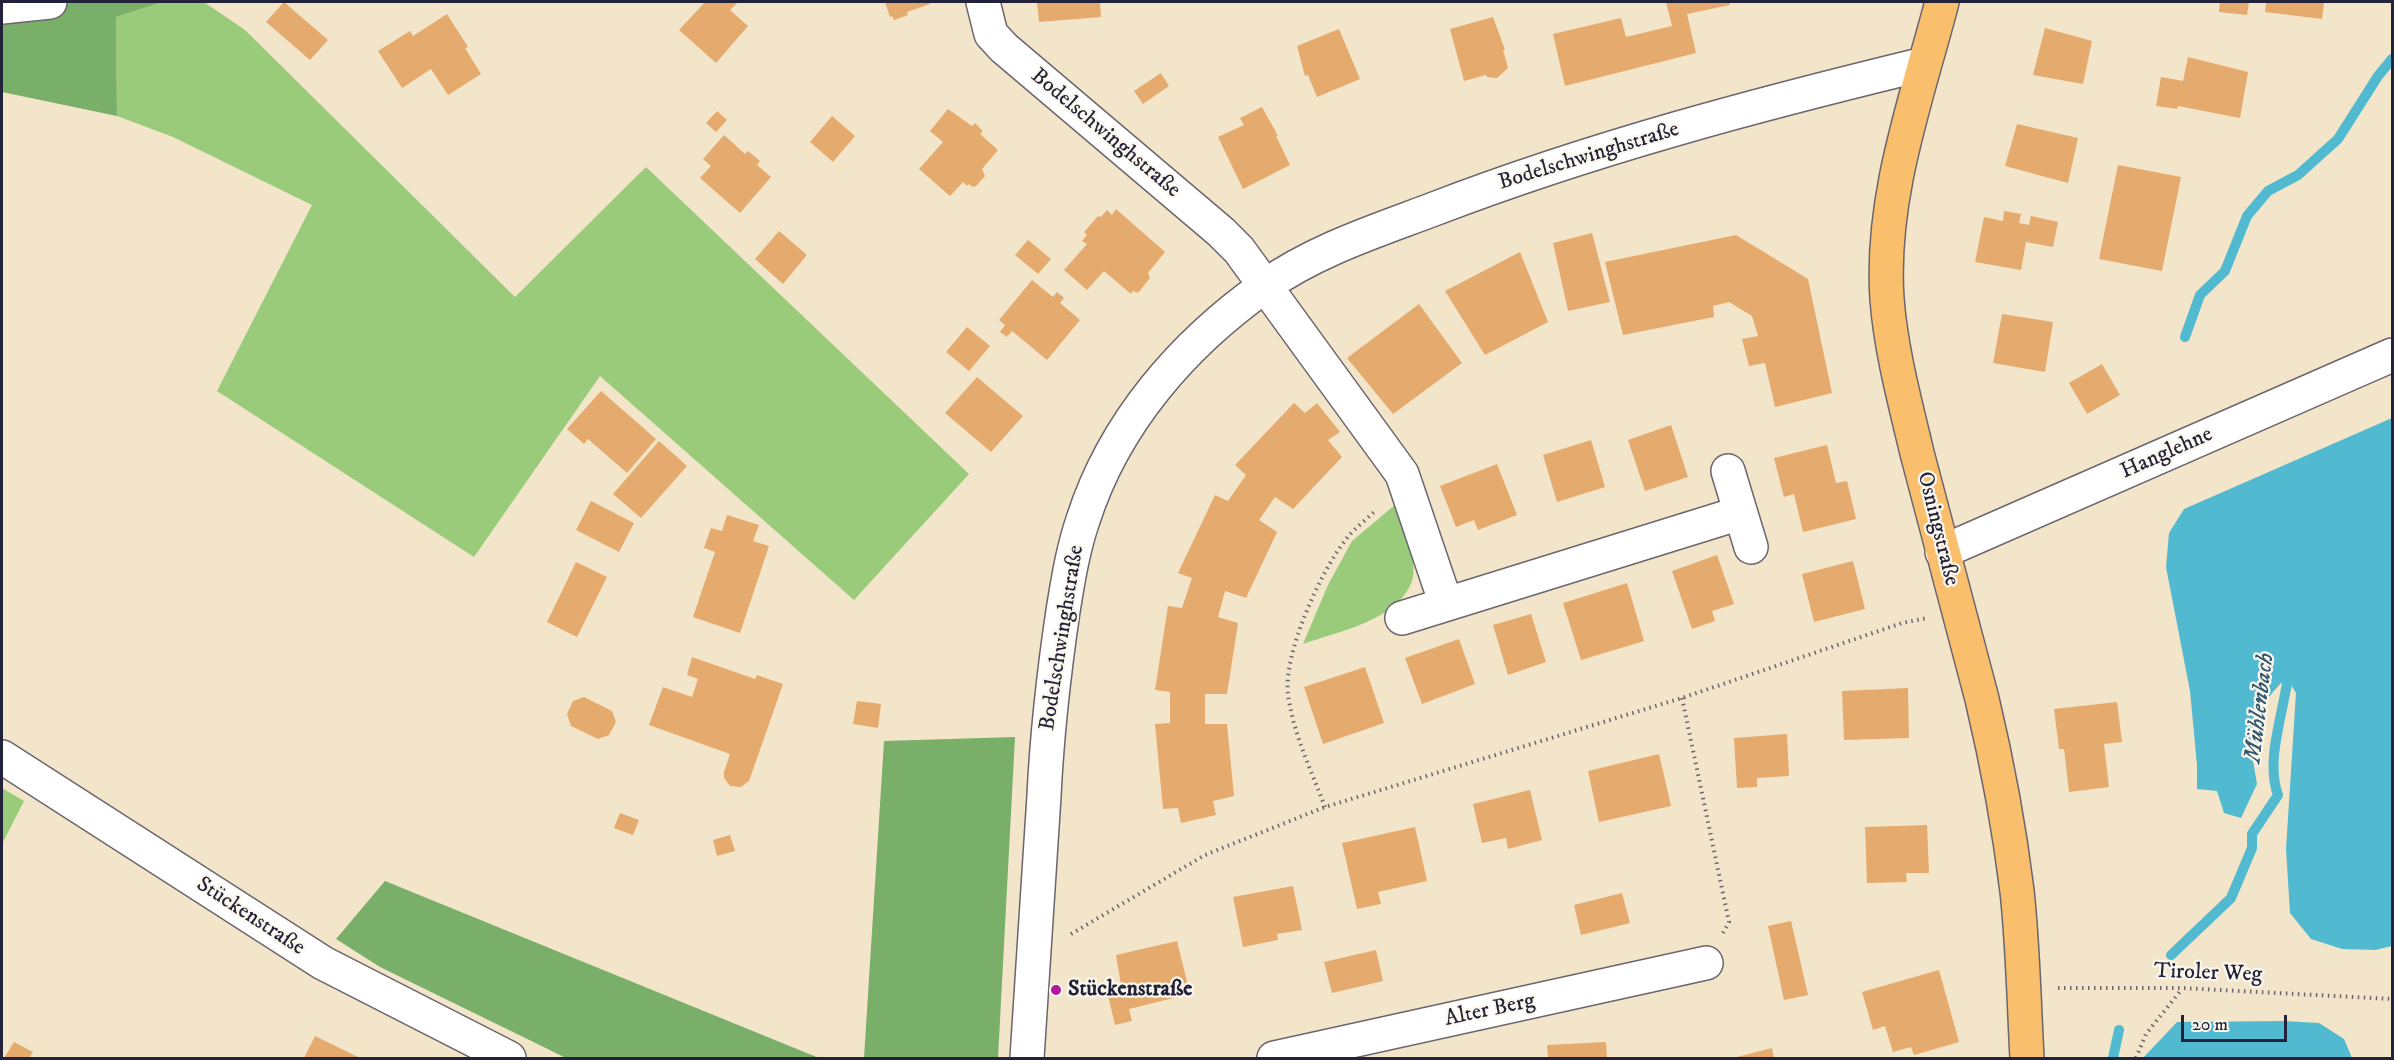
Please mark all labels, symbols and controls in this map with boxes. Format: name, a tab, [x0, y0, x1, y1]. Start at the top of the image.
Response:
street label: Bodelschwinghstraße	[1025, 64, 1185, 204]
street label: Bodelschwinghstraße	[1496, 117, 1682, 197]
street label: Hanglehne	[2117, 422, 2217, 486]
street label: Osningstraße	[1910, 469, 1964, 589]
street label: Bodelschwinghstraße	[1035, 543, 1091, 733]
water label: Mühlenbach	[2240, 651, 2282, 765]
street label: Stückenstraße	[191, 872, 309, 962]
street label: Tiroler Weg	[2153, 959, 2263, 989]
place label: Stückenstraße	[1068, 977, 1192, 1003]
marker: Stückenstraße	[1049, 983, 1063, 997]
street label: Alter Berg	[1442, 989, 1538, 1033]
scale bar	[2184, 1003, 2290, 1041]
text: 20 m	[2192, 1014, 2228, 1036]

